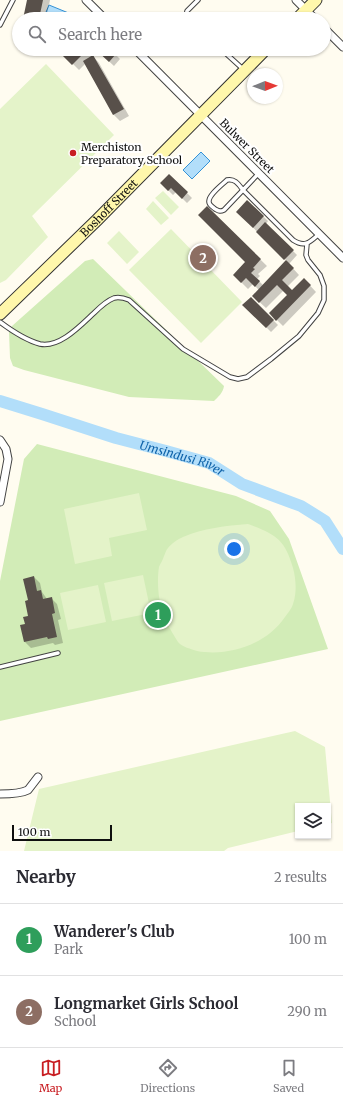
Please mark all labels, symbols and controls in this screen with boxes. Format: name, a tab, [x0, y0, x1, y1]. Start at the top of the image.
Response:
search box	[12, 12, 331, 56]
icon: search	[26, 23, 48, 45]
text: Search here	[58, 25, 142, 44]
north arrow	[247, 68, 283, 104]
street label: Bulwer Street	[217, 116, 278, 177]
place label: Merchiston Preparatory School	[81, 140, 183, 167]
marker: Merchiston Preparatory School	[68, 148, 78, 158]
street label: Boshoff Street	[77, 176, 141, 240]
pin: 2	[190, 243, 216, 273]
water label: Umsindusi River	[138, 437, 229, 479]
your location	[224, 539, 244, 559]
pin: 1	[145, 600, 171, 630]
map controls	[295, 803, 331, 839]
button: layers	[295, 803, 331, 839]
scale bar	[12, 823, 112, 842]
text: 100 m	[18, 825, 50, 839]
text: Nearby	[16, 866, 76, 888]
text: 2 results	[274, 869, 327, 886]
text: Wanderer's Club	[54, 922, 174, 941]
text: 1	[26, 931, 32, 948]
text: 100 m	[289, 931, 327, 948]
text: Park	[54, 941, 83, 958]
text: Longmarket Girls School	[54, 994, 238, 1013]
text: 2	[25, 1003, 33, 1020]
text: 290 m	[287, 1003, 327, 1020]
text: School	[54, 1013, 96, 1030]
tab: Map	[39, 1057, 62, 1095]
tab: Directions	[140, 1057, 195, 1095]
tab: Saved	[273, 1057, 304, 1095]

